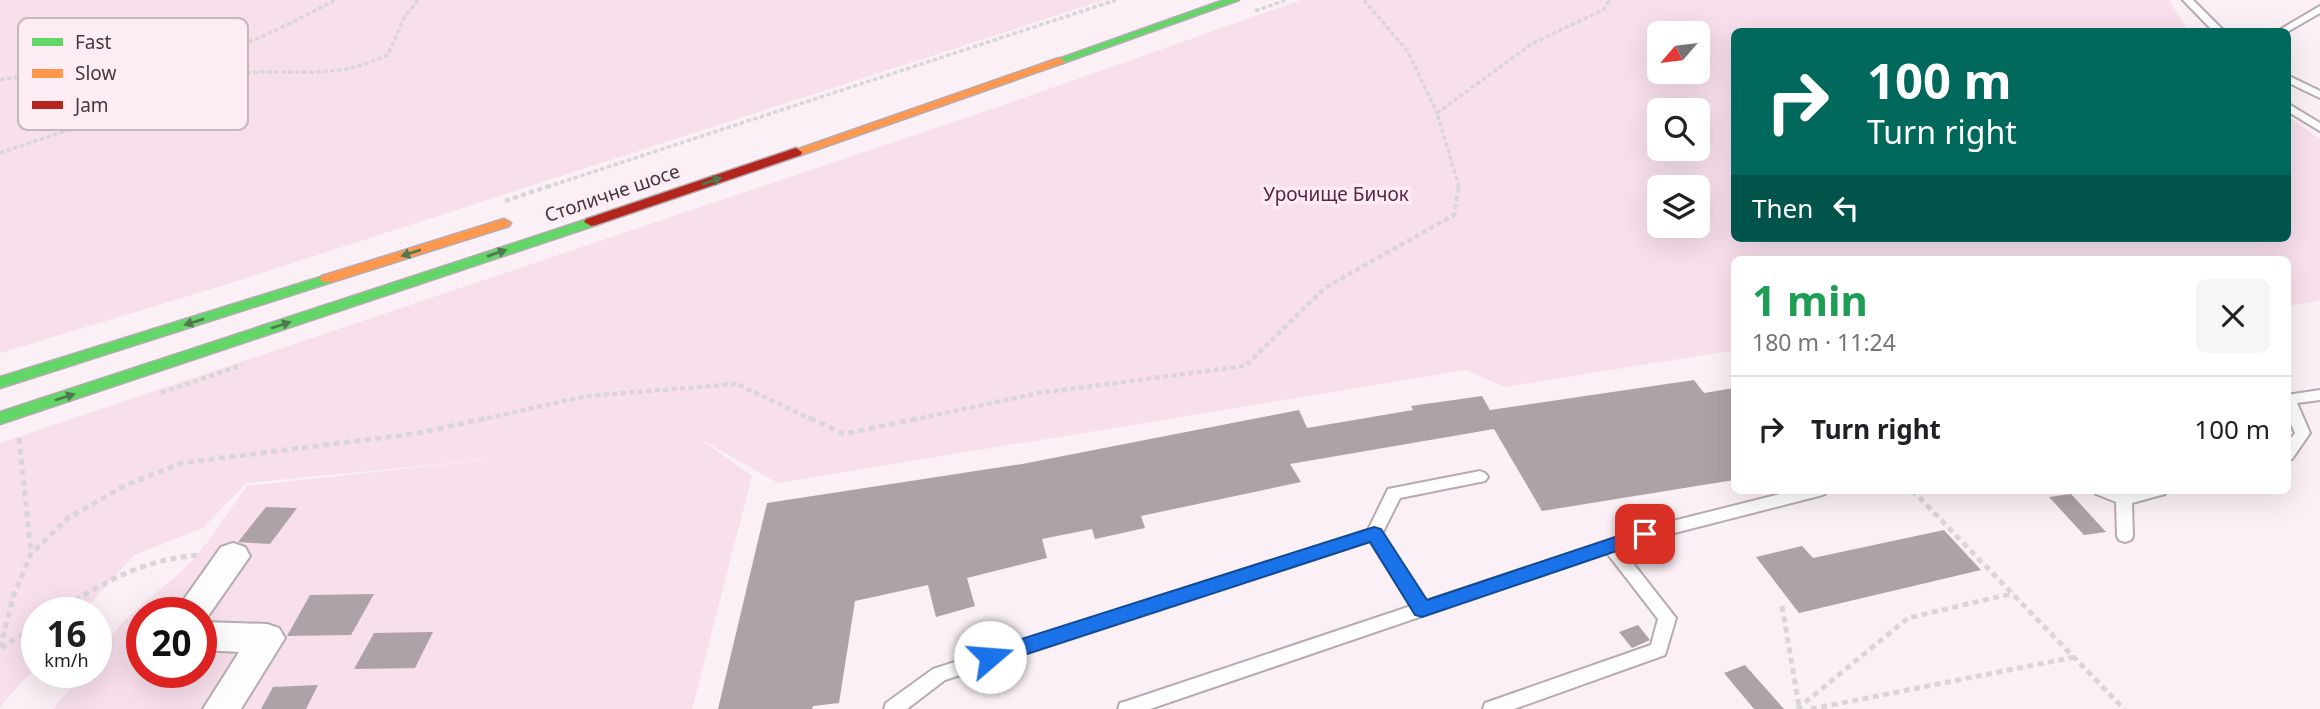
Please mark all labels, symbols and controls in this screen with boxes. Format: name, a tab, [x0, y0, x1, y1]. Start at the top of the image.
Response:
legend	[18, 18, 248, 130]
north arrow	[1647, 21, 1710, 84]
map controls	[1647, 21, 1710, 238]
text: Fast	[75, 29, 112, 55]
text: 100 m	[1867, 47, 2012, 113]
icon: right	[1752, 56, 1843, 147]
text: Slow	[75, 60, 116, 86]
text: Jam	[73, 92, 109, 118]
button: search	[1647, 98, 1710, 161]
text: Turn right	[1867, 110, 2017, 153]
street label: Столичне шосе	[541, 158, 683, 228]
one-way arrow	[702, 175, 723, 186]
button: layers	[1647, 175, 1710, 238]
park label: Урочище Бичок	[1263, 181, 1409, 207]
icon: left	[1827, 189, 1865, 227]
text: Then	[1752, 190, 1813, 226]
one-way arrow	[486, 247, 507, 258]
one-way arrow	[401, 248, 422, 259]
text: 1 min	[1752, 271, 1868, 328]
button: close	[2196, 279, 2270, 353]
one-way arrow	[184, 318, 205, 328]
one-way arrow	[271, 320, 292, 330]
text: 180 m · 11:24	[1752, 326, 1896, 358]
one-way arrow	[55, 391, 76, 401]
icon: right	[1752, 410, 1790, 448]
text: Turn right	[1811, 411, 1941, 447]
text: 100 m	[2194, 411, 2270, 447]
pin	[1615, 504, 1675, 564]
icon: arrive	[1626, 515, 1664, 553]
speed limit sign: 20	[126, 597, 217, 688]
text: 16	[46, 610, 87, 657]
position arrow	[953, 620, 1027, 694]
text: km/h	[44, 648, 89, 672]

